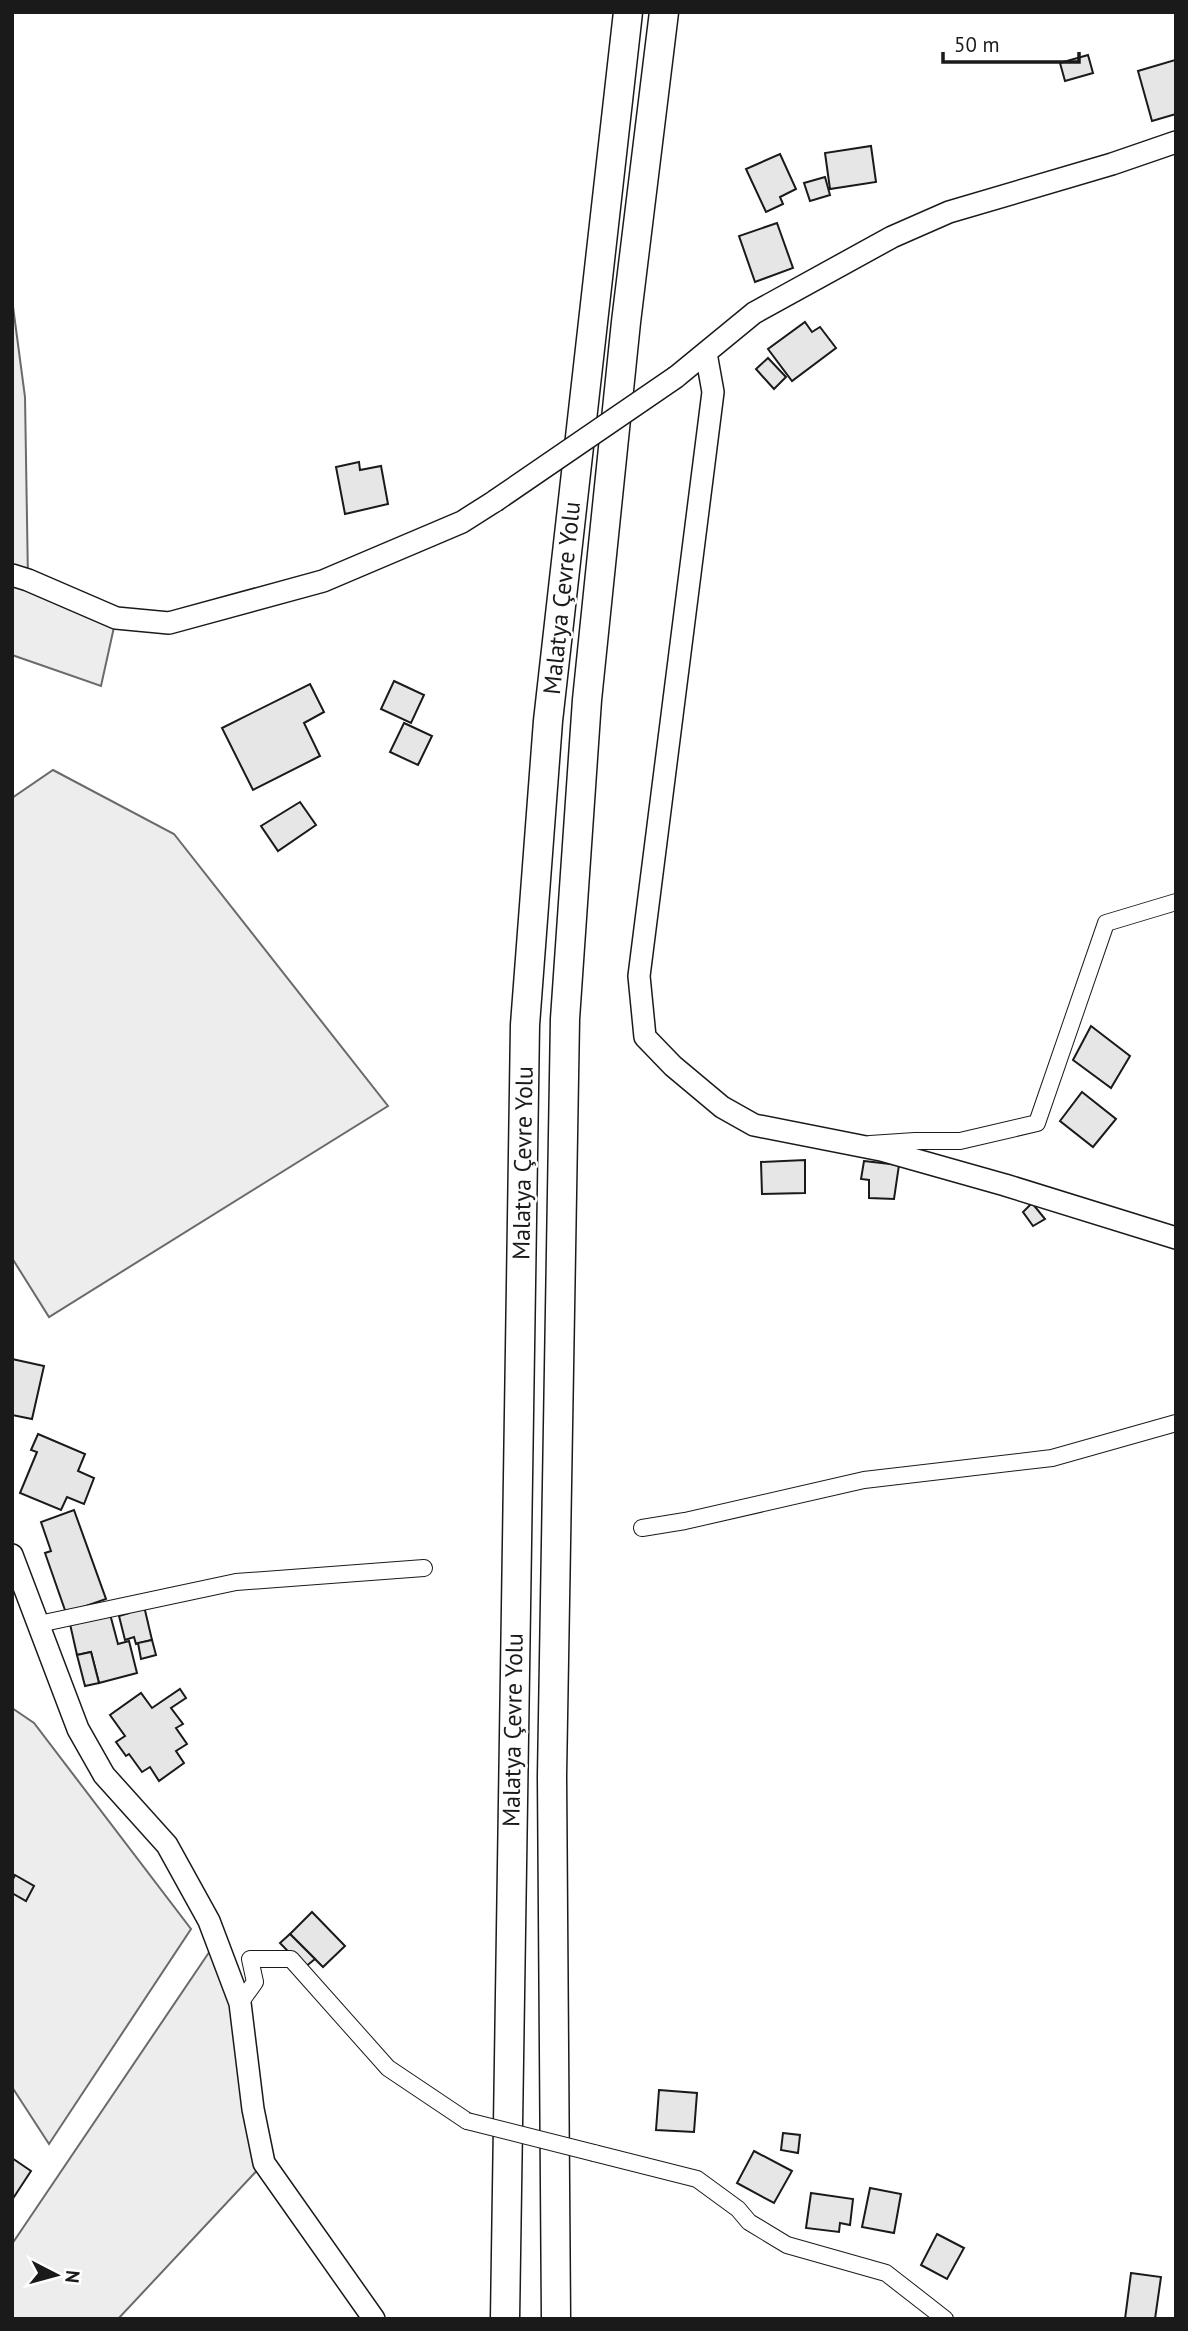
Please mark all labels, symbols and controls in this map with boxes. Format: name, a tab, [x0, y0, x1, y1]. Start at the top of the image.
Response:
scale bar	[943, 21, 1080, 65]
text: 50 m	[954, 31, 1000, 58]
street label: Malatya Çevre Yolu	[536, 500, 587, 696]
street label: Malatya Çevre Yolu	[505, 1066, 540, 1260]
street label: Malatya Çevre Yolu	[495, 1633, 530, 1827]
north arrow	[21, 2240, 91, 2310]
text: N	[60, 2269, 85, 2284]

